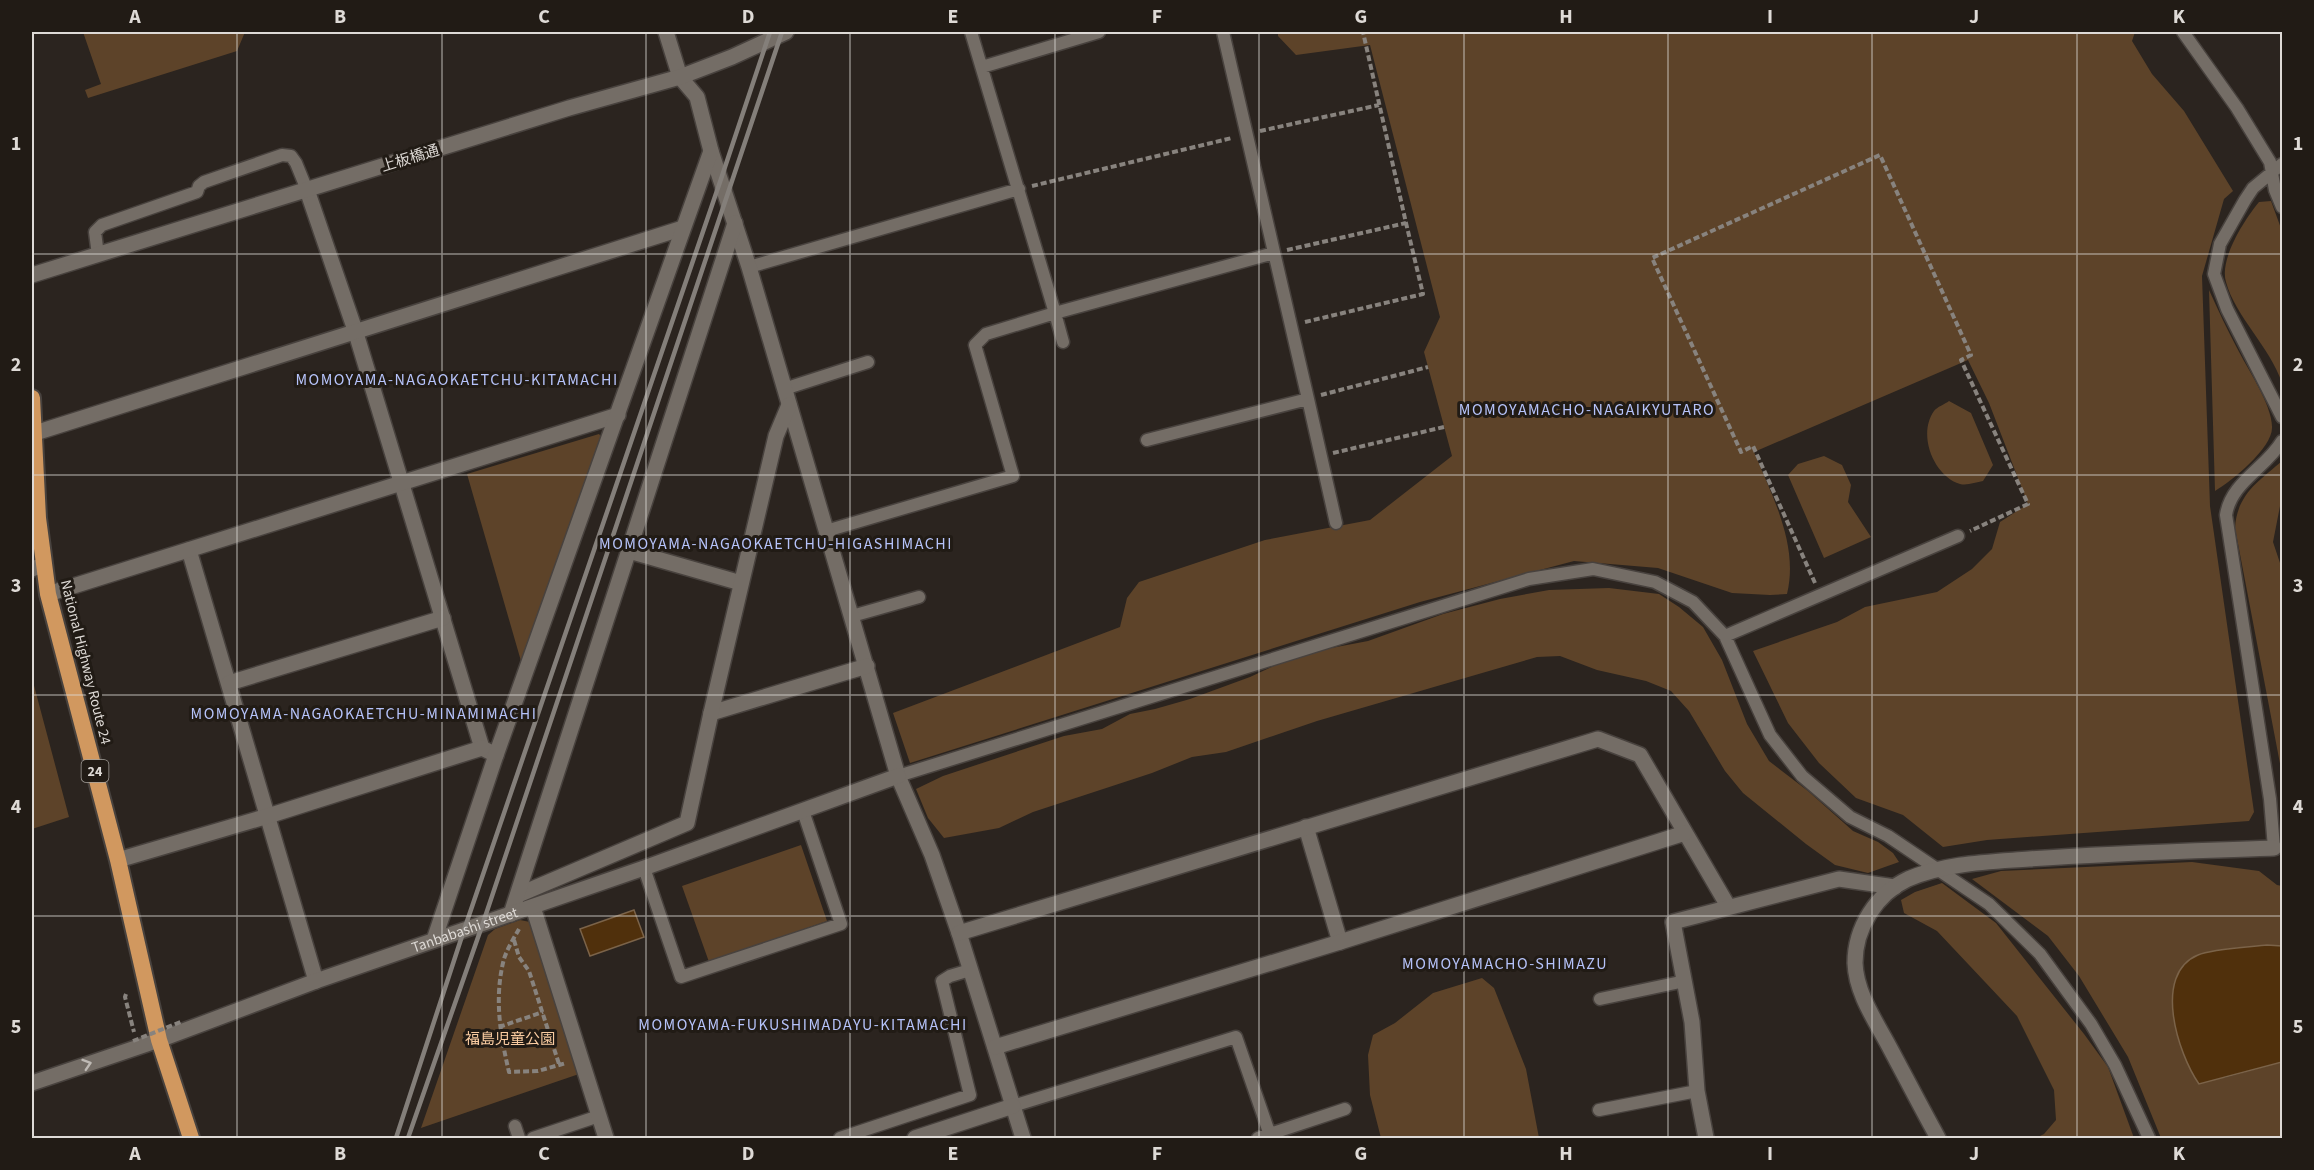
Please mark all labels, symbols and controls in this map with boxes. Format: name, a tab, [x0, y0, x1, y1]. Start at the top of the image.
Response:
text: A	[128, 3, 141, 31]
text: B	[334, 3, 346, 31]
text: C	[538, 3, 550, 31]
text: D	[742, 3, 754, 31]
text: E	[948, 3, 958, 31]
text: F	[1152, 3, 1162, 31]
text: G	[1355, 3, 1367, 31]
text: H	[1559, 3, 1573, 31]
text: I	[1767, 3, 1773, 31]
text: J	[1969, 3, 1979, 31]
text: K	[2173, 3, 2186, 31]
text: 1	[11, 130, 21, 158]
text: 1	[2293, 130, 2303, 158]
street label: 上板橋通	[378, 140, 442, 177]
text: 2	[11, 351, 21, 379]
text: 2	[2293, 351, 2303, 379]
district label: MOMOYAMA-NAGAOKAETCHU-KITAMACHI	[295, 369, 619, 391]
district label: MOMOYAMACHO-NAGAIKYUTARO	[1459, 399, 1715, 421]
district label: MOMOYAMA-NAGAOKAETCHU-HIGASHIMACHI	[599, 533, 953, 555]
text: 3	[11, 572, 21, 600]
text: 3	[2293, 572, 2303, 600]
street label: National Highway Route 24	[55, 578, 116, 747]
district label: MOMOYAMA-NAGAOKAETCHU-MINAMIMACHI	[191, 703, 537, 725]
road number: 24	[82, 760, 109, 782]
text: 4	[11, 793, 22, 821]
text: 4	[2293, 793, 2304, 821]
street label: Tanbabashi street	[409, 902, 521, 958]
district label: MOMOYAMACHO-SHIMAZU	[1402, 953, 1608, 975]
text: 5	[11, 1013, 21, 1041]
text: 5	[2293, 1013, 2303, 1041]
district label: MOMOYAMA-FUKUSHIMADAYU-KITAMACHI	[638, 1014, 968, 1036]
park label: 福島児童公園	[465, 1029, 555, 1050]
one-way arrow	[81, 1059, 92, 1071]
text: A	[128, 1140, 141, 1168]
text: B	[334, 1140, 346, 1168]
text: C	[538, 1140, 550, 1168]
text: D	[742, 1140, 754, 1168]
text: E	[948, 1140, 958, 1168]
text: F	[1152, 1140, 1162, 1168]
text: G	[1355, 1140, 1367, 1168]
text: H	[1559, 1140, 1573, 1168]
text: I	[1767, 1140, 1773, 1168]
text: J	[1969, 1140, 1979, 1168]
text: K	[2173, 1140, 2186, 1168]

